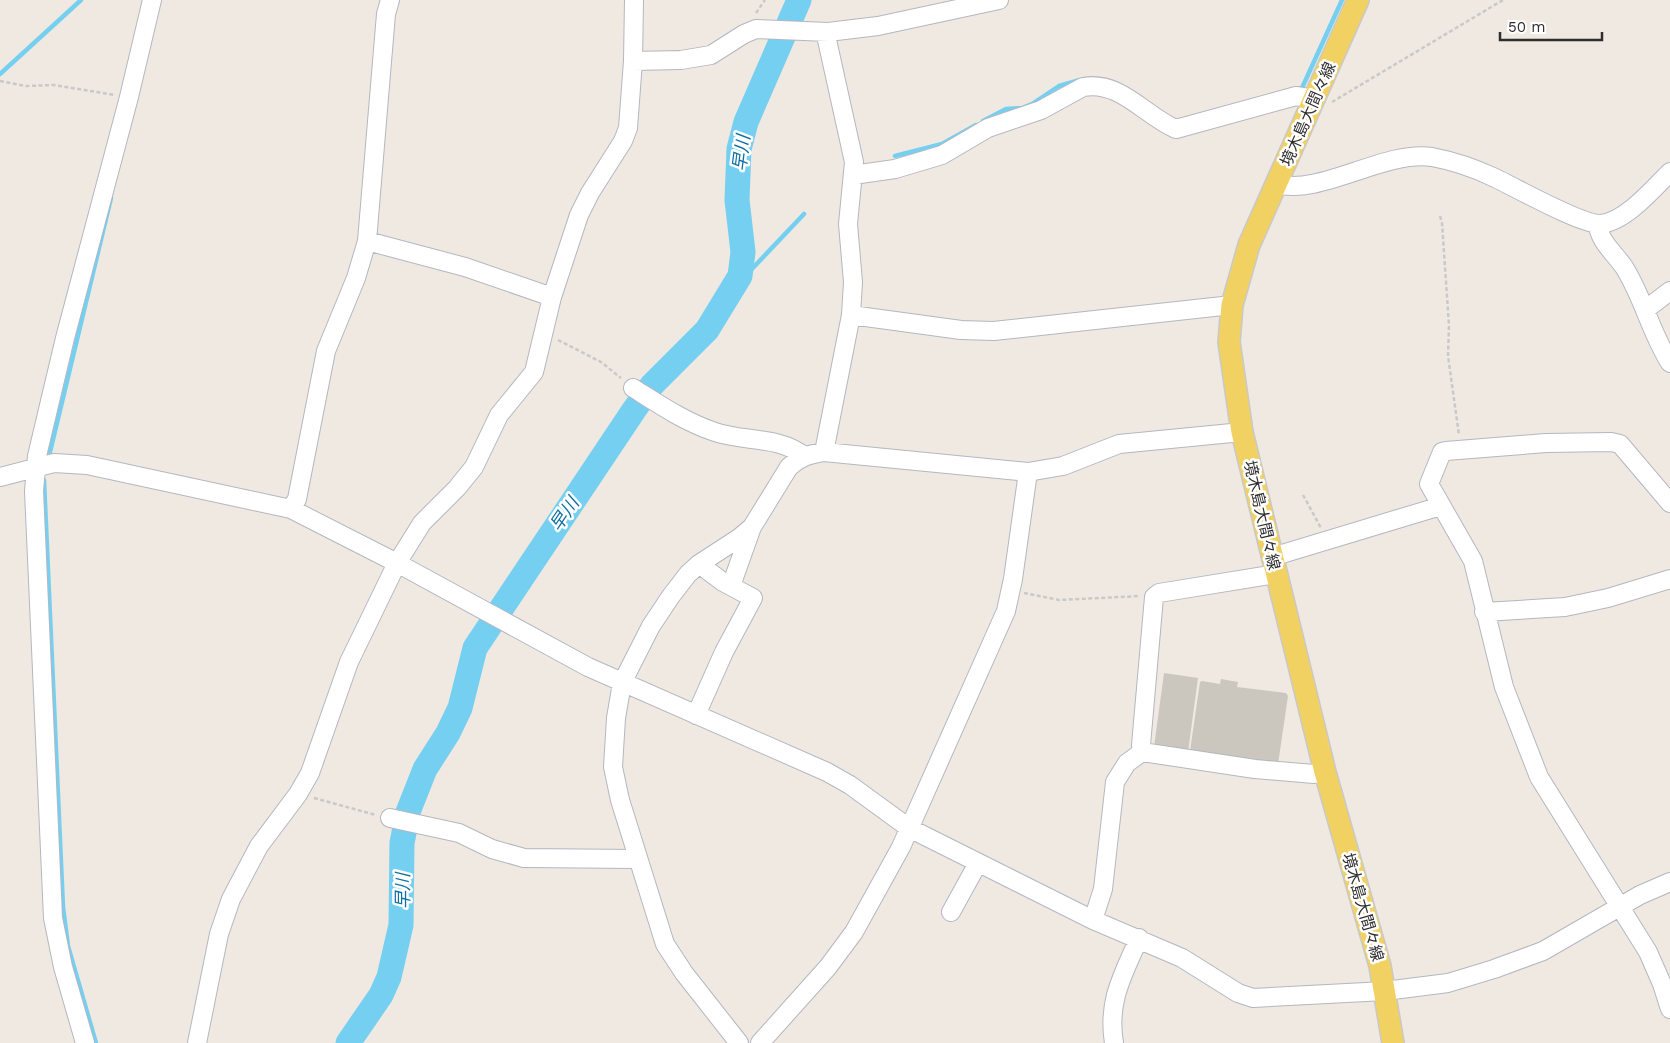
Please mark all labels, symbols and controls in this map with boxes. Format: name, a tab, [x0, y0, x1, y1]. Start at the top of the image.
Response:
scale bar	[1500, 10, 1602, 42]
text: 50 m	[1508, 18, 1545, 36]
street label: 境木島大間々線	[1277, 59, 1339, 169]
water label: 早川	[728, 132, 754, 172]
street label: 境木島大間々線	[1240, 458, 1284, 572]
water label: 早川	[545, 492, 584, 535]
street label: 境木島大間々線	[1338, 851, 1388, 963]
water label: 早川	[392, 871, 413, 909]

